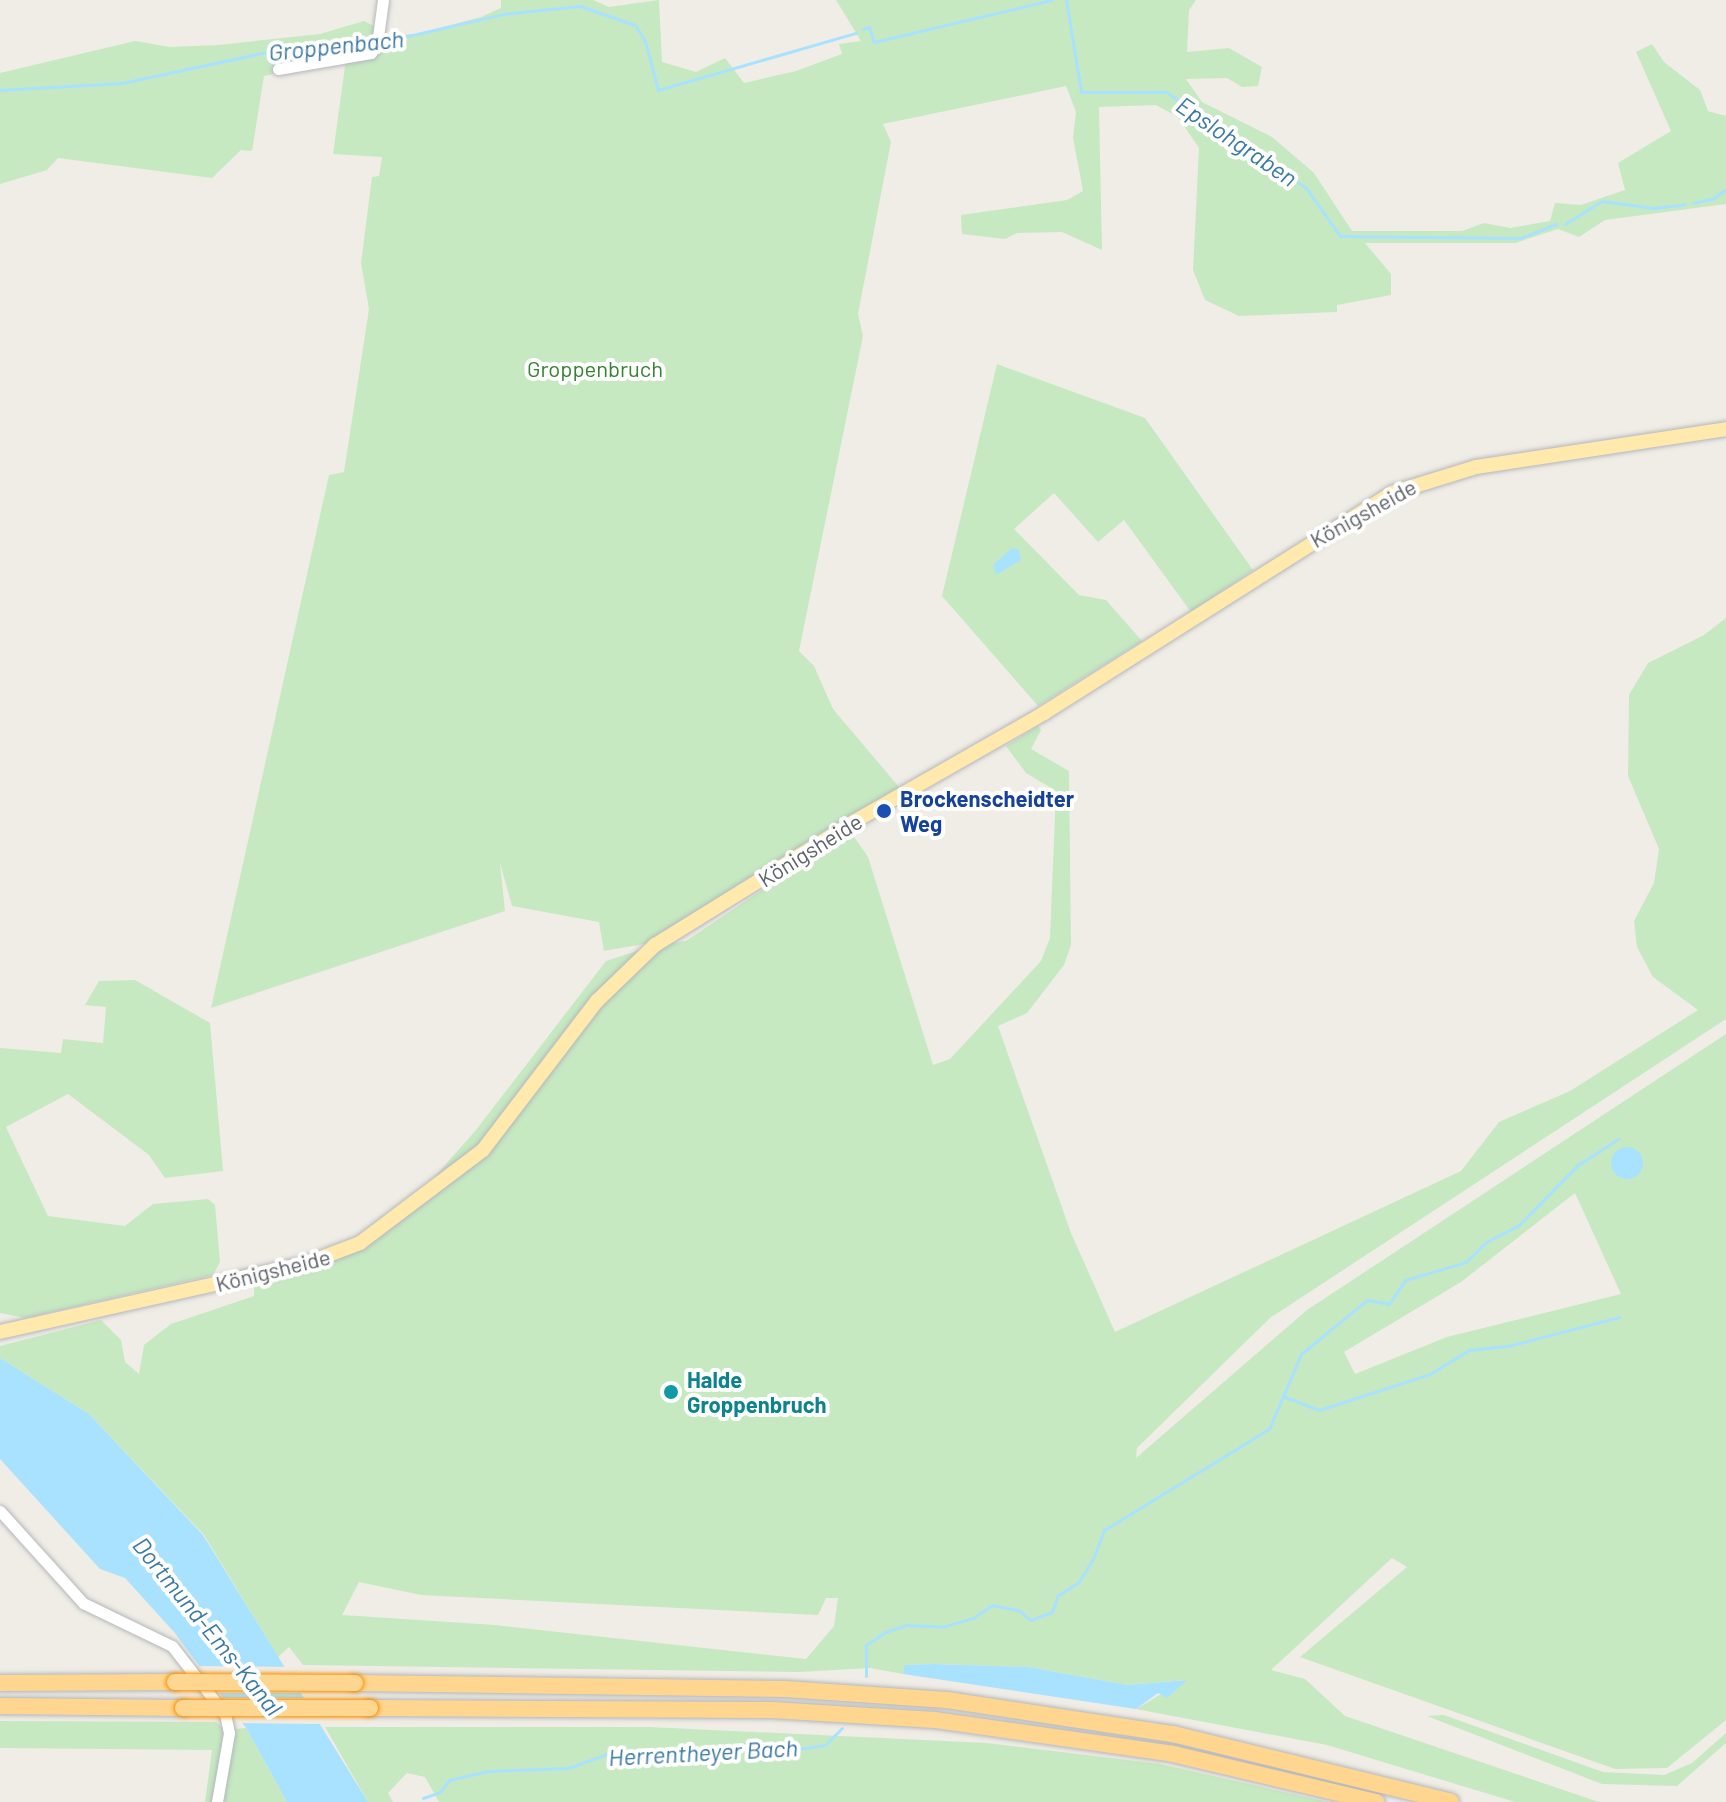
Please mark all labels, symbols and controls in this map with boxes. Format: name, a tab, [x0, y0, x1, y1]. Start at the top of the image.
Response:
water label: Groppenbach	[267, 24, 405, 66]
water label: Epslohgraben	[1171, 90, 1303, 192]
park label: Groppenbruch	[527, 356, 663, 382]
street label: Königsheide	[1305, 473, 1421, 553]
place label: Brockenscheidter Weg	[900, 785, 1074, 836]
marker: Brockenscheidter Weg	[875, 802, 893, 820]
street label: Königsheide	[753, 808, 867, 892]
street label: Königsheide	[213, 1243, 333, 1297]
place label: Halde Groppenbruch	[687, 1366, 827, 1418]
marker: Halde Groppenbruch	[662, 1383, 680, 1401]
water label: Dortmund-Ems-Kanal	[127, 1531, 289, 1721]
water label: Herrentheyer Bach	[608, 1733, 798, 1771]

